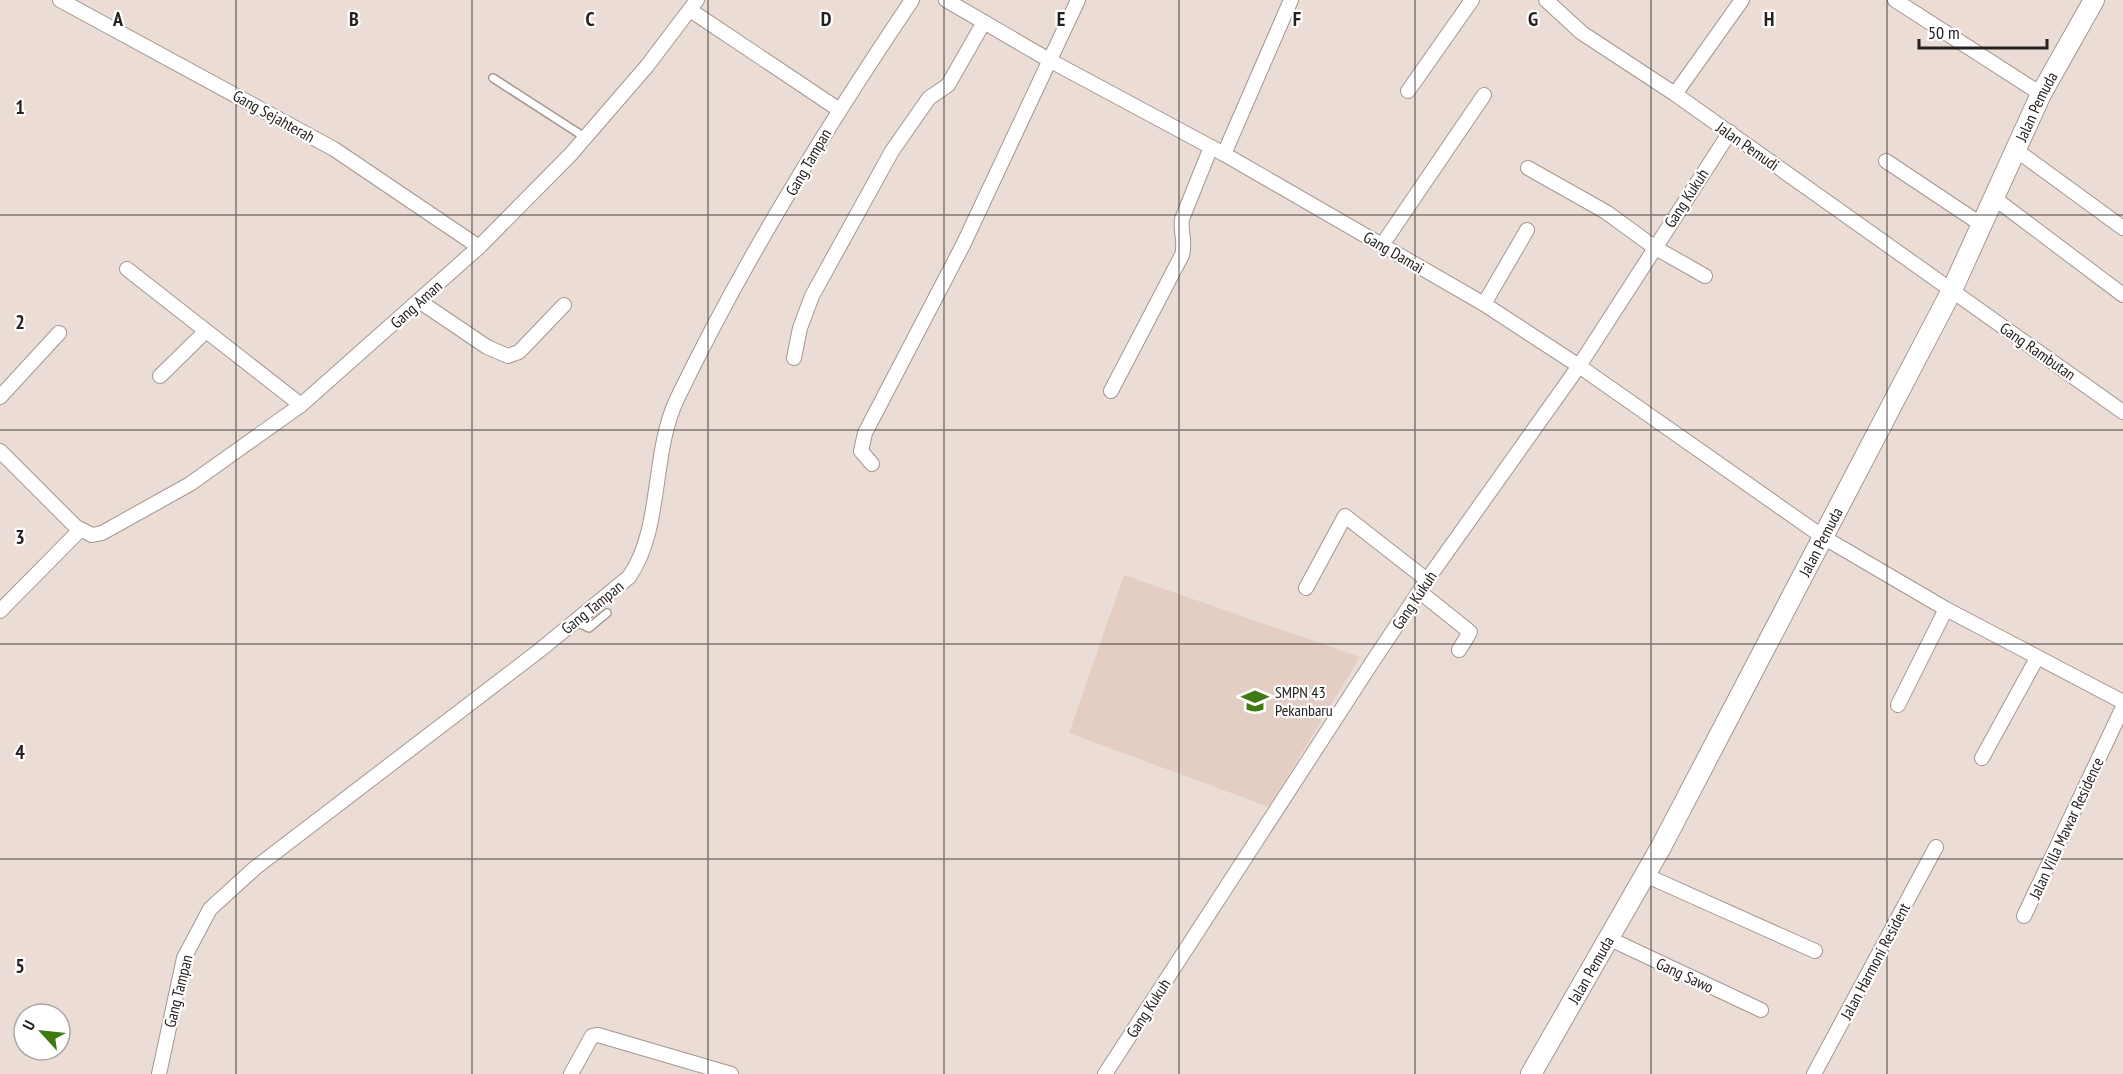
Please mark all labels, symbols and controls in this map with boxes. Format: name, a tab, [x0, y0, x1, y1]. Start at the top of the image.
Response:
text: A	[112, 6, 124, 32]
text: B	[349, 6, 359, 32]
text: C	[585, 6, 595, 32]
text: D	[821, 6, 832, 32]
text: E	[1057, 6, 1065, 32]
text: F	[1293, 6, 1301, 32]
text: G	[1528, 6, 1538, 32]
text: H	[1764, 6, 1774, 32]
scale bar	[1919, 12, 2046, 50]
text: 50 m	[1928, 21, 1960, 44]
street label: Jalan Pemuda	[2010, 68, 2062, 145]
street label: Gang Sejahterah	[230, 85, 318, 147]
text: 1	[15, 94, 25, 120]
street label: Jalan Pemudi	[1712, 117, 1783, 175]
street label: Gang Tampan	[781, 125, 835, 199]
street label: Gang Kukuh	[1660, 165, 1712, 231]
street label: Gang Damai	[1360, 227, 1428, 277]
street label: Gang Aman	[386, 276, 446, 332]
text: 2	[15, 309, 25, 335]
street label: Gang Rambutan	[1996, 318, 2080, 384]
street label: Jalan Pemuda	[1794, 504, 1847, 580]
text: 3	[15, 524, 25, 550]
street label: Gang Kukuh	[1387, 567, 1441, 633]
street label: Gang Tampan	[557, 576, 627, 638]
place label: SMPN 43 Pekanbaru	[1275, 682, 1333, 720]
school or university icon: SMPN 43 Pekanbaru	[1240, 686, 1270, 716]
text: 4	[15, 739, 25, 765]
street label: Jalan Villa Mawar Residence	[2024, 754, 2108, 903]
street label: Jalan Harmoni Resident	[1835, 899, 1914, 1023]
street label: Jalan Pemuda	[1563, 932, 1618, 1008]
text: 5	[15, 953, 25, 979]
street label: Gang Tampan	[159, 953, 197, 1029]
street label: Gang Sawo	[1653, 953, 1717, 997]
street label: Gang Kukuh	[1122, 975, 1174, 1041]
north arrow	[12, 1002, 72, 1062]
text: U	[18, 1017, 39, 1033]

